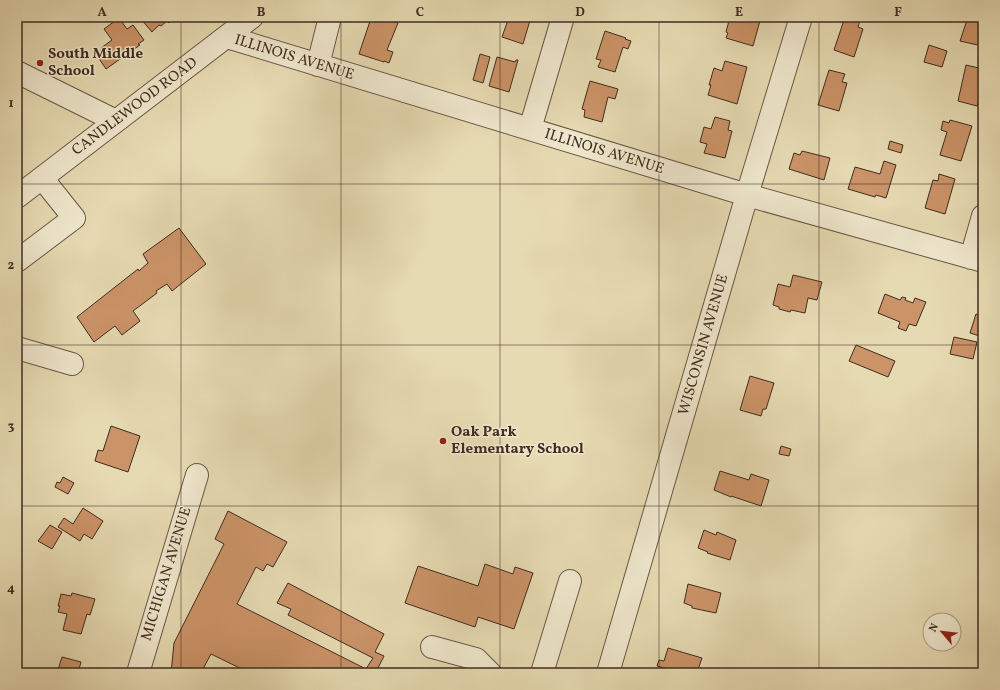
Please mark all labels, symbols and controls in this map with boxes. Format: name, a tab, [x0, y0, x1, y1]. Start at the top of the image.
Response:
text: A	[97, 4, 107, 22]
text: B	[257, 4, 266, 22]
text: C	[416, 4, 424, 22]
text: D	[575, 4, 585, 22]
text: E	[735, 4, 743, 22]
text: F	[894, 4, 902, 22]
street label: ILLINOIS AVENUE	[232, 30, 356, 86]
place label: South Middle School	[48, 44, 143, 82]
street label: CANDLEWOOD ROAD	[68, 53, 202, 161]
marker: South Middle School	[35, 58, 45, 68]
text: 1	[8, 95, 14, 113]
street label: ILLINOIS AVENUE	[542, 124, 666, 180]
text: 2	[8, 257, 15, 275]
street label: WISCONSIN AVENUE	[674, 272, 734, 418]
text: 3	[8, 418, 15, 436]
place label: Oak Park Elementary School	[451, 422, 584, 460]
marker: Oak Park Elementary School	[438, 436, 448, 446]
street label: MICHIGAN AVENUE	[137, 505, 197, 643]
text: 4	[7, 580, 15, 598]
north arrow	[922, 612, 962, 652]
text: N	[926, 621, 943, 635]

